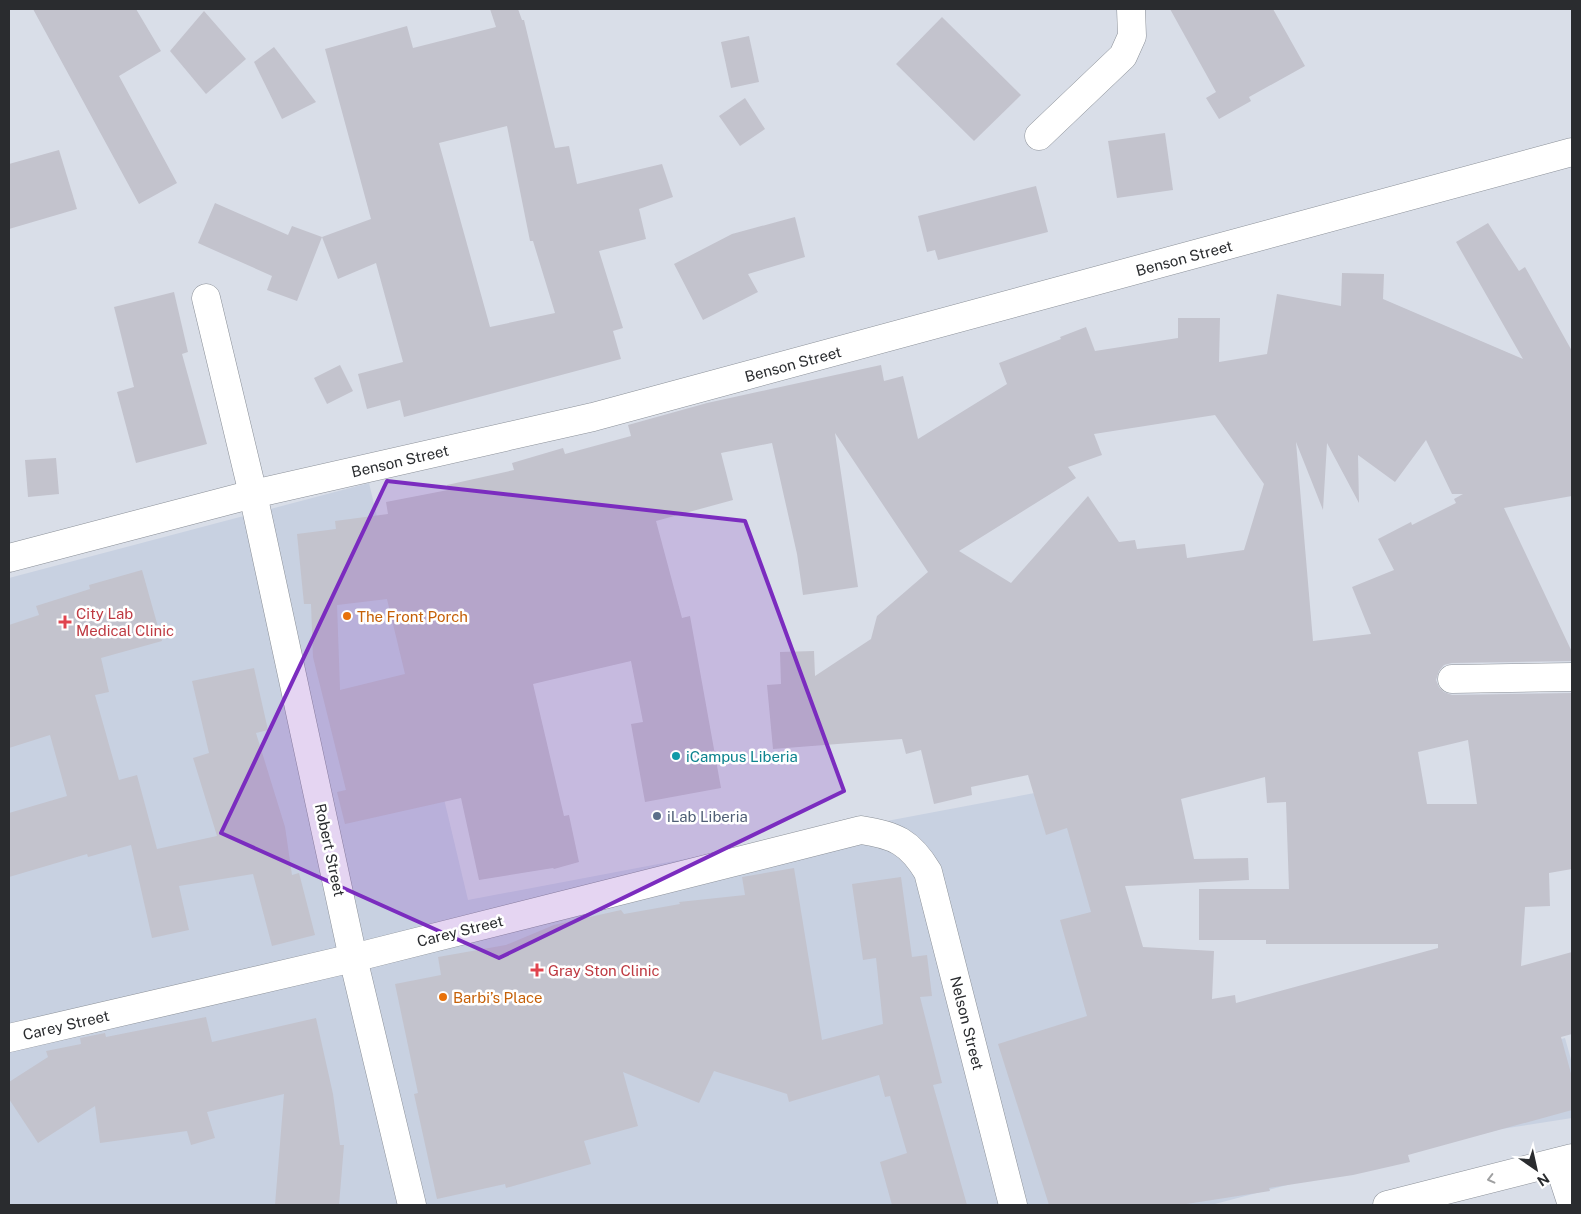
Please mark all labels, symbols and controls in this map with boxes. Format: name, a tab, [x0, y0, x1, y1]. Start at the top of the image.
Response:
street label: Benson Street	[1134, 237, 1234, 279]
street label: Benson Street	[743, 343, 843, 385]
street label: Benson Street	[350, 442, 450, 480]
place label: City Lab Medical Clinic	[76, 605, 174, 639]
place label: The Front Porch	[357, 608, 468, 625]
marker: The Front Porch	[341, 610, 353, 622]
marker: City Lab Medical Clinic	[58, 615, 72, 629]
place label: iCampus Liberia	[686, 748, 798, 765]
marker: iCampus Liberia	[670, 750, 682, 762]
street label: Robert Street	[312, 802, 348, 898]
place label: iLab Liberia	[667, 808, 748, 825]
marker: iLab Liberia	[651, 810, 663, 822]
street label: Carey Street	[415, 912, 505, 950]
place label: Gray Ston Clinic	[548, 962, 660, 979]
marker: Gray Ston Clinic	[530, 963, 544, 977]
street label: Nelson Street	[947, 974, 987, 1072]
place label: Barbi’s Place	[453, 989, 543, 1006]
marker: Barbi’s Place	[437, 991, 449, 1003]
street label: Carey Street	[21, 1007, 111, 1043]
north arrow	[1511, 1144, 1561, 1194]
text: N	[1534, 1170, 1552, 1189]
one-way arrow	[1487, 1173, 1496, 1184]

